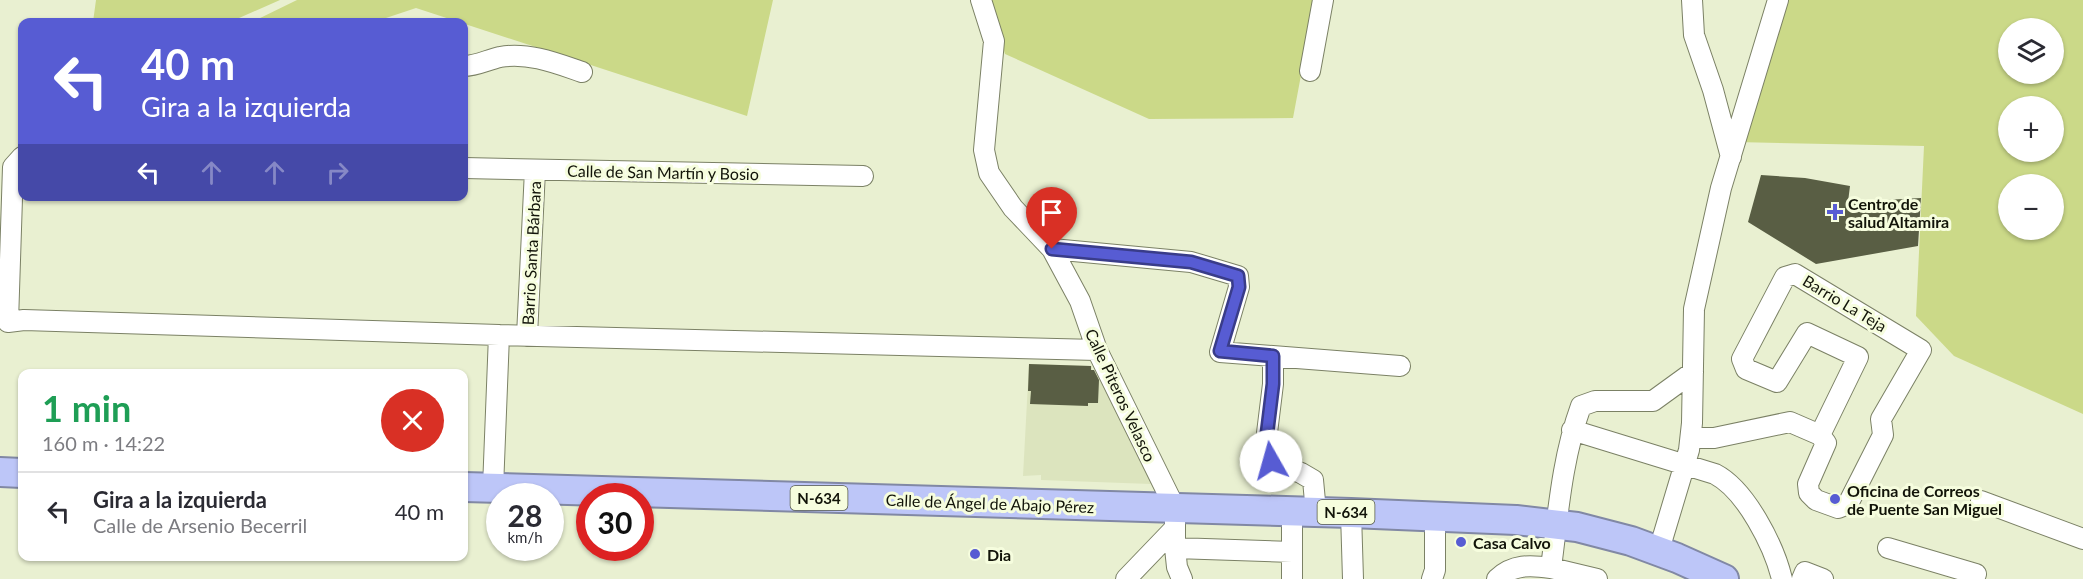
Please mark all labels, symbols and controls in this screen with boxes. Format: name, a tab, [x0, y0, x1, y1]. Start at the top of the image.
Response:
map controls	[1998, 18, 2064, 240]
button: layers	[1998, 18, 2064, 84]
text: 40 m	[141, 39, 235, 89]
icon: left	[42, 42, 120, 120]
text: Gira a la izquierda	[141, 90, 351, 123]
button: +	[1998, 96, 2064, 162]
icon: left	[132, 156, 165, 189]
icon: ahead	[195, 156, 228, 189]
icon: ahead	[258, 156, 291, 189]
icon: right	[321, 156, 354, 189]
street label: Calle de San Martín y Bosio	[567, 161, 759, 183]
button: −	[1998, 174, 2064, 240]
street label: Barrio Santa Bárbara	[518, 180, 544, 326]
pin	[1026, 187, 1077, 249]
place label: Centro de salud Altamira	[1848, 194, 1949, 231]
icon: arrive	[1035, 196, 1068, 229]
marker: Centro de salud Altamira	[1826, 203, 1844, 221]
street label: Barrio La Teja	[1800, 271, 1890, 335]
street label: Calle Piteros Velasco	[1082, 325, 1160, 465]
text: 1 min	[42, 386, 131, 430]
button: close	[381, 389, 444, 452]
position arrow	[1239, 429, 1303, 493]
text: 160 m · 14:22	[42, 431, 165, 455]
place label: Oficina de Correos de Puente San Miguel	[1847, 481, 2002, 518]
speed limit sign: 30	[576, 483, 654, 561]
text: Gira a la izquierda	[93, 486, 267, 513]
road number: N-634	[790, 486, 848, 510]
street label: Calle de Ángel de Abajo Pérez	[886, 490, 1094, 516]
marker: Oficina de Correos de Puente San Miguel	[1828, 492, 1842, 506]
icon: left	[42, 495, 75, 528]
text: 28	[508, 497, 542, 533]
text: 40 m	[395, 498, 444, 525]
road number: N-634	[1318, 500, 1374, 524]
text: Calle de Arsenio Becerril	[93, 513, 307, 537]
text: km/h	[507, 528, 543, 546]
place label: Casa Calvo	[1473, 533, 1551, 552]
marker: Casa Calvo	[1454, 535, 1468, 549]
place label: Dia	[987, 545, 1011, 564]
marker: Dia	[968, 547, 982, 561]

